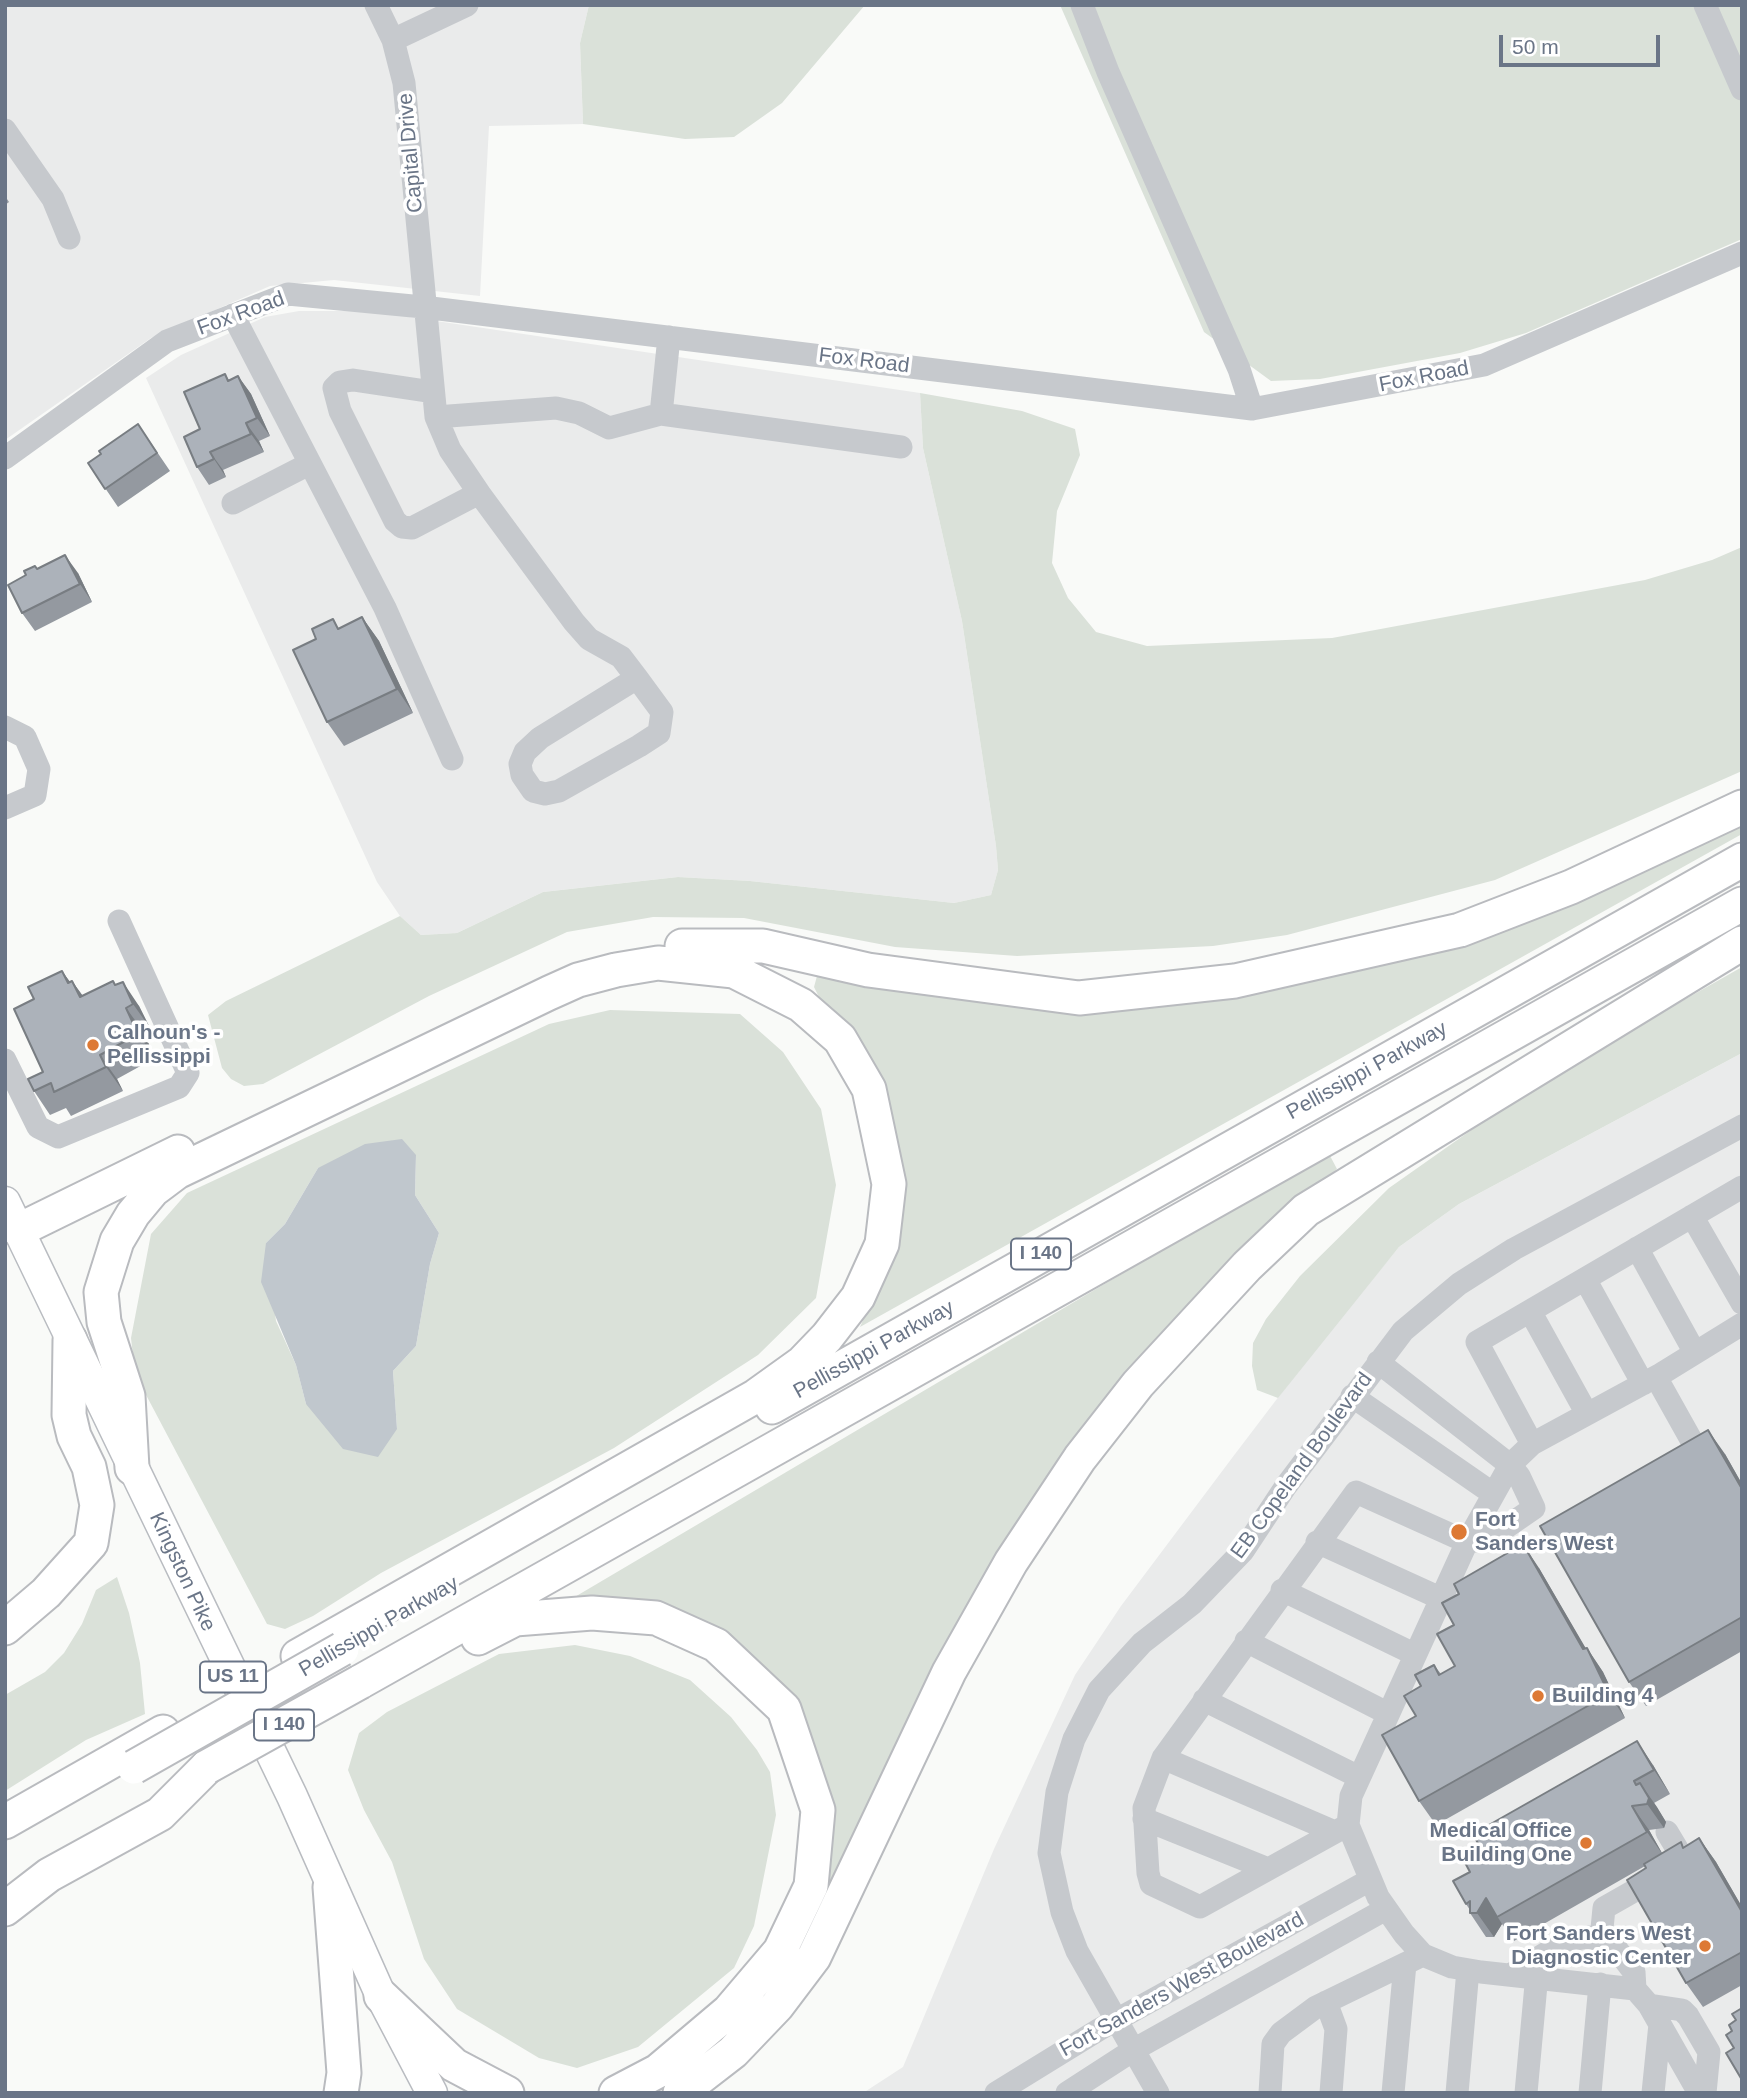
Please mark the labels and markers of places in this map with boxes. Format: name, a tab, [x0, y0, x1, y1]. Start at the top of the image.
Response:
place label: Calhoun's - Pellissippi	[107, 1020, 220, 1070]
marker: Calhoun's - Pellissippi	[85, 1037, 101, 1053]
place label: Fort Sanders West	[1475, 1507, 1613, 1557]
marker: Fort Sanders West	[1449, 1522, 1469, 1542]
place label: Building 4	[1552, 1683, 1653, 1709]
marker: Building 4	[1530, 1688, 1546, 1704]
place label: Medical Office Building One	[1430, 1818, 1572, 1868]
marker: Medical Office Building One	[1578, 1835, 1594, 1851]
place label: Fort Sanders West Diagnostic Center	[1506, 1921, 1691, 1971]
marker: Fort Sanders West Diagnostic Center	[1697, 1938, 1713, 1954]

